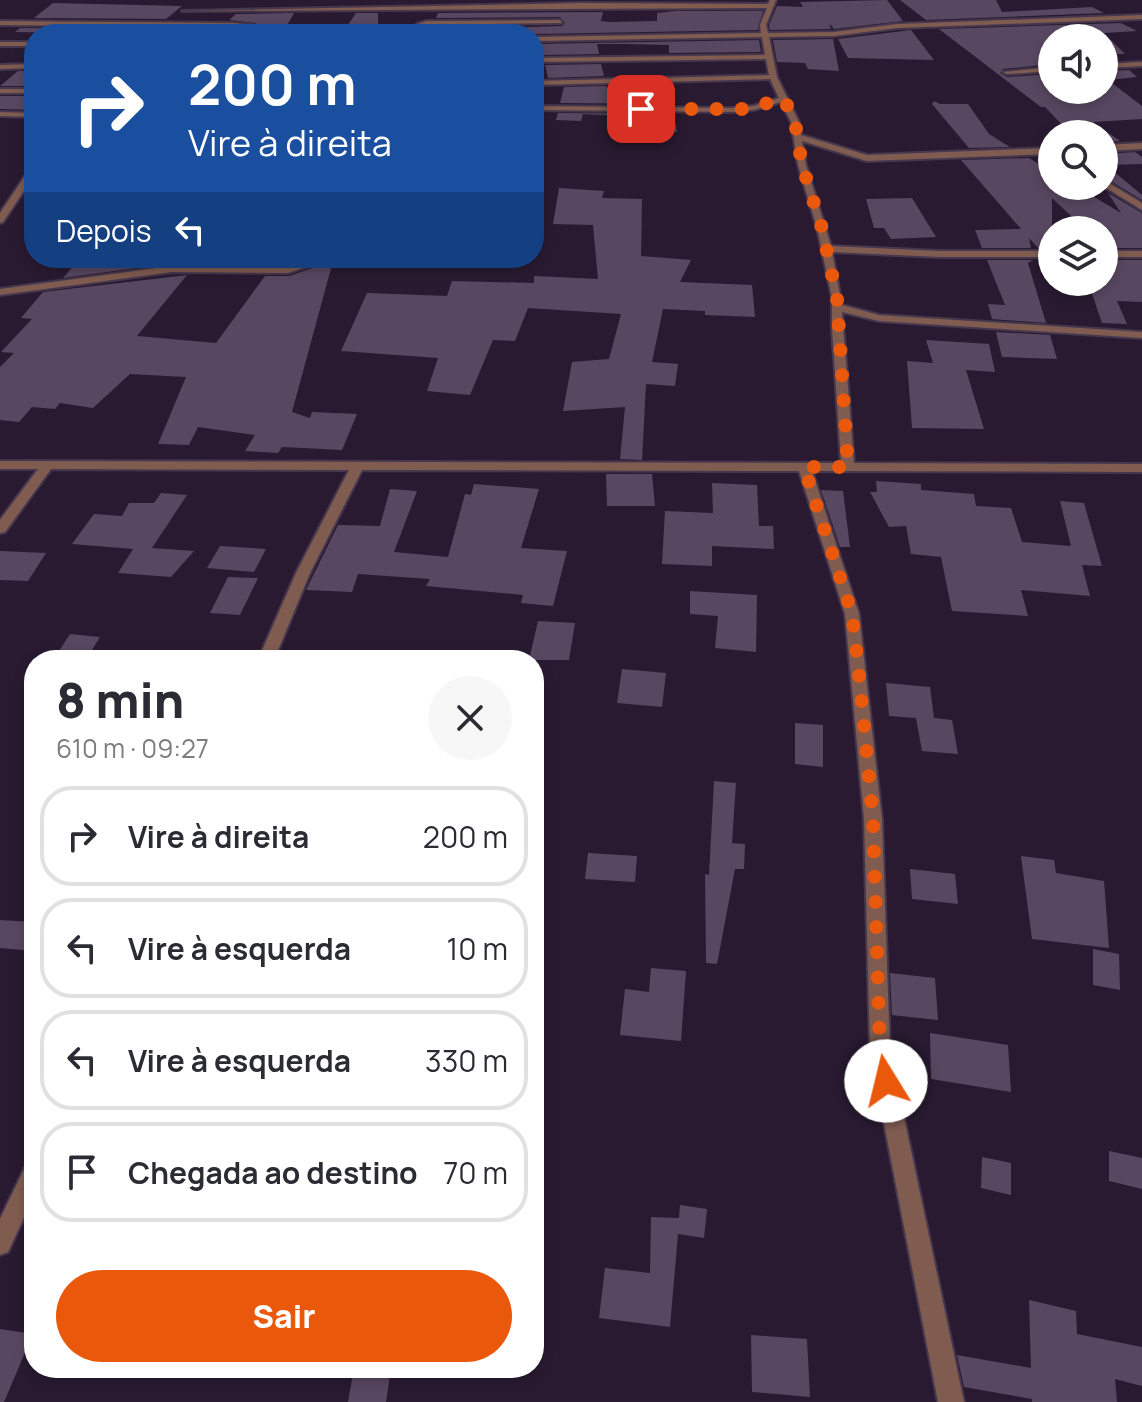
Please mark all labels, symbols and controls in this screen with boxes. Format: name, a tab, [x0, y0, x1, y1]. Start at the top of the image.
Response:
map controls	[1038, 24, 1118, 296]
button: sound	[1038, 24, 1118, 104]
text: 200 m	[188, 45, 357, 122]
icon: right	[56, 56, 160, 160]
pin	[607, 75, 675, 143]
icon: arrive	[619, 87, 663, 131]
text: Vire à direita	[188, 118, 392, 167]
button: search	[1038, 120, 1118, 200]
icon: left	[168, 208, 212, 252]
text: Depois	[56, 210, 152, 251]
button: layers	[1038, 216, 1118, 296]
text: 8 min	[56, 667, 184, 732]
button: close	[428, 676, 512, 760]
text: 610 m · 09:27	[56, 730, 209, 766]
icon: right	[60, 814, 104, 858]
text: Vire à direita	[128, 816, 309, 857]
text: 200 m	[423, 816, 508, 857]
icon: left	[60, 926, 104, 970]
text: Vire à esquerda	[128, 928, 351, 969]
text: 10 m	[447, 928, 508, 969]
icon: left	[60, 1038, 104, 1082]
position arrow	[844, 1039, 928, 1123]
text: Vire à esquerda	[128, 1040, 351, 1081]
text: 330 m	[425, 1040, 508, 1081]
icon: arrive	[60, 1150, 104, 1194]
text: Chegada ao destino	[128, 1152, 418, 1193]
text: 70 m	[443, 1152, 508, 1193]
button: Sair	[56, 1270, 512, 1362]

